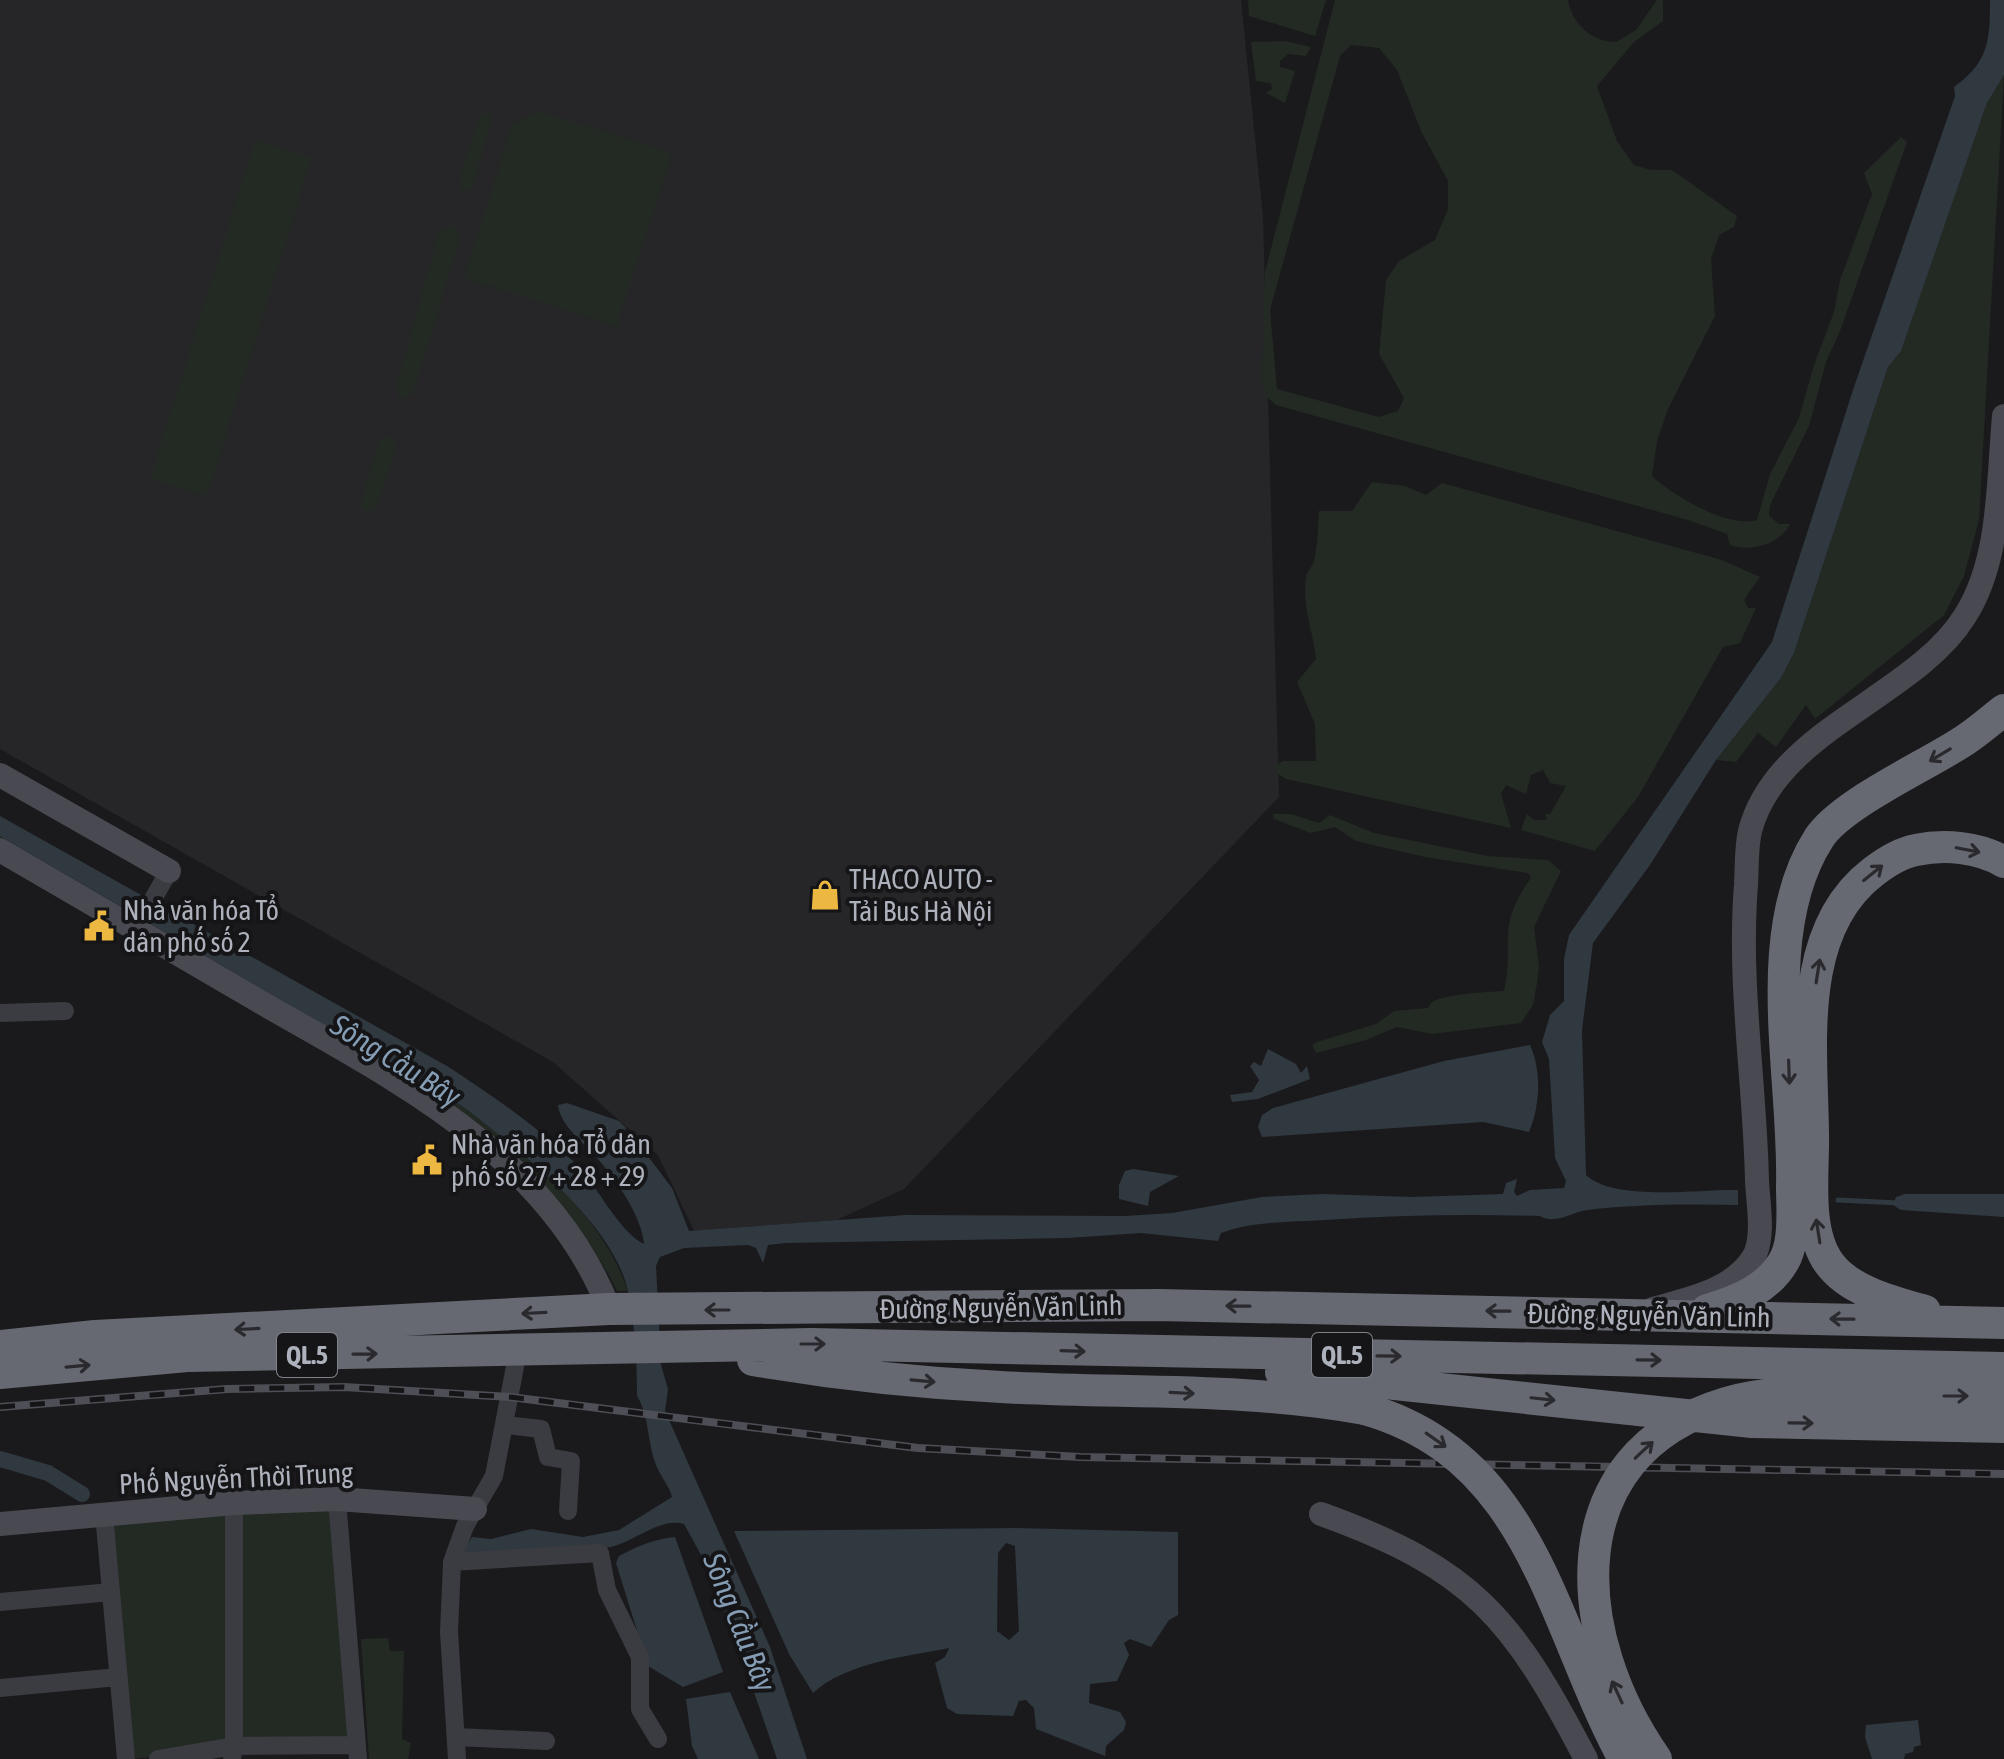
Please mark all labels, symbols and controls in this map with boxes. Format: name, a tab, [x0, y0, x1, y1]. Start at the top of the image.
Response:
one-way arrow	[1929, 747, 1952, 763]
one-way arrow	[1955, 844, 1981, 859]
place label: THACO AUTO - Tải Bus Hà Nội	[849, 863, 993, 927]
one-way arrow	[1862, 864, 1883, 882]
shop icon: THACO AUTO - Tải Bus Hà Nội	[808, 878, 842, 912]
place label: Nhà văn hóa Tổ dân phố số 2	[123, 893, 279, 958]
public building icon: Nhà văn hóa Tổ dân phố số 2	[82, 909, 116, 943]
one-way arrow	[1811, 959, 1826, 984]
water label: Sông Cầu Bây	[324, 1006, 467, 1113]
one-way arrow	[1781, 1058, 1796, 1085]
place label: Nhà văn hóa Tổ dân phố số 27 + 28 + 29	[451, 1127, 651, 1192]
public building icon: Nhà văn hóa Tổ dân phố số 27 + 28 + 29	[410, 1143, 444, 1177]
one-way arrow	[1809, 1218, 1824, 1244]
street label: Đường Nguyễn Văn Linh	[879, 1289, 1123, 1325]
street label: Đường Nguyễn Văn Linh	[1527, 1297, 1771, 1333]
one-way arrow	[1225, 1299, 1252, 1314]
one-way arrow	[704, 1302, 731, 1318]
one-way arrow	[1485, 1304, 1512, 1319]
one-way arrow	[521, 1306, 548, 1321]
one-way arrow	[1829, 1311, 1856, 1327]
one-way arrow	[234, 1321, 261, 1336]
road number: QL.5	[277, 1333, 337, 1377]
road number: QL.5	[1312, 1333, 1372, 1377]
one-way arrow	[799, 1336, 826, 1352]
one-way arrow	[1059, 1343, 1086, 1359]
one-way arrow	[351, 1346, 378, 1361]
one-way arrow	[1375, 1348, 1402, 1364]
one-way arrow	[1635, 1352, 1662, 1368]
one-way arrow	[64, 1358, 91, 1373]
one-way arrow	[909, 1374, 936, 1389]
one-way arrow	[1168, 1386, 1195, 1401]
one-way arrow	[1942, 1388, 1969, 1404]
one-way arrow	[1529, 1391, 1556, 1406]
one-way arrow	[1787, 1415, 1814, 1431]
one-way arrow	[1425, 1432, 1447, 1448]
one-way arrow	[1634, 1442, 1654, 1460]
street label: Phố Nguyễn Thời Trung	[118, 1456, 354, 1500]
water label: Sông Cầu Bây	[697, 1547, 783, 1697]
one-way arrow	[1609, 1680, 1624, 1704]

